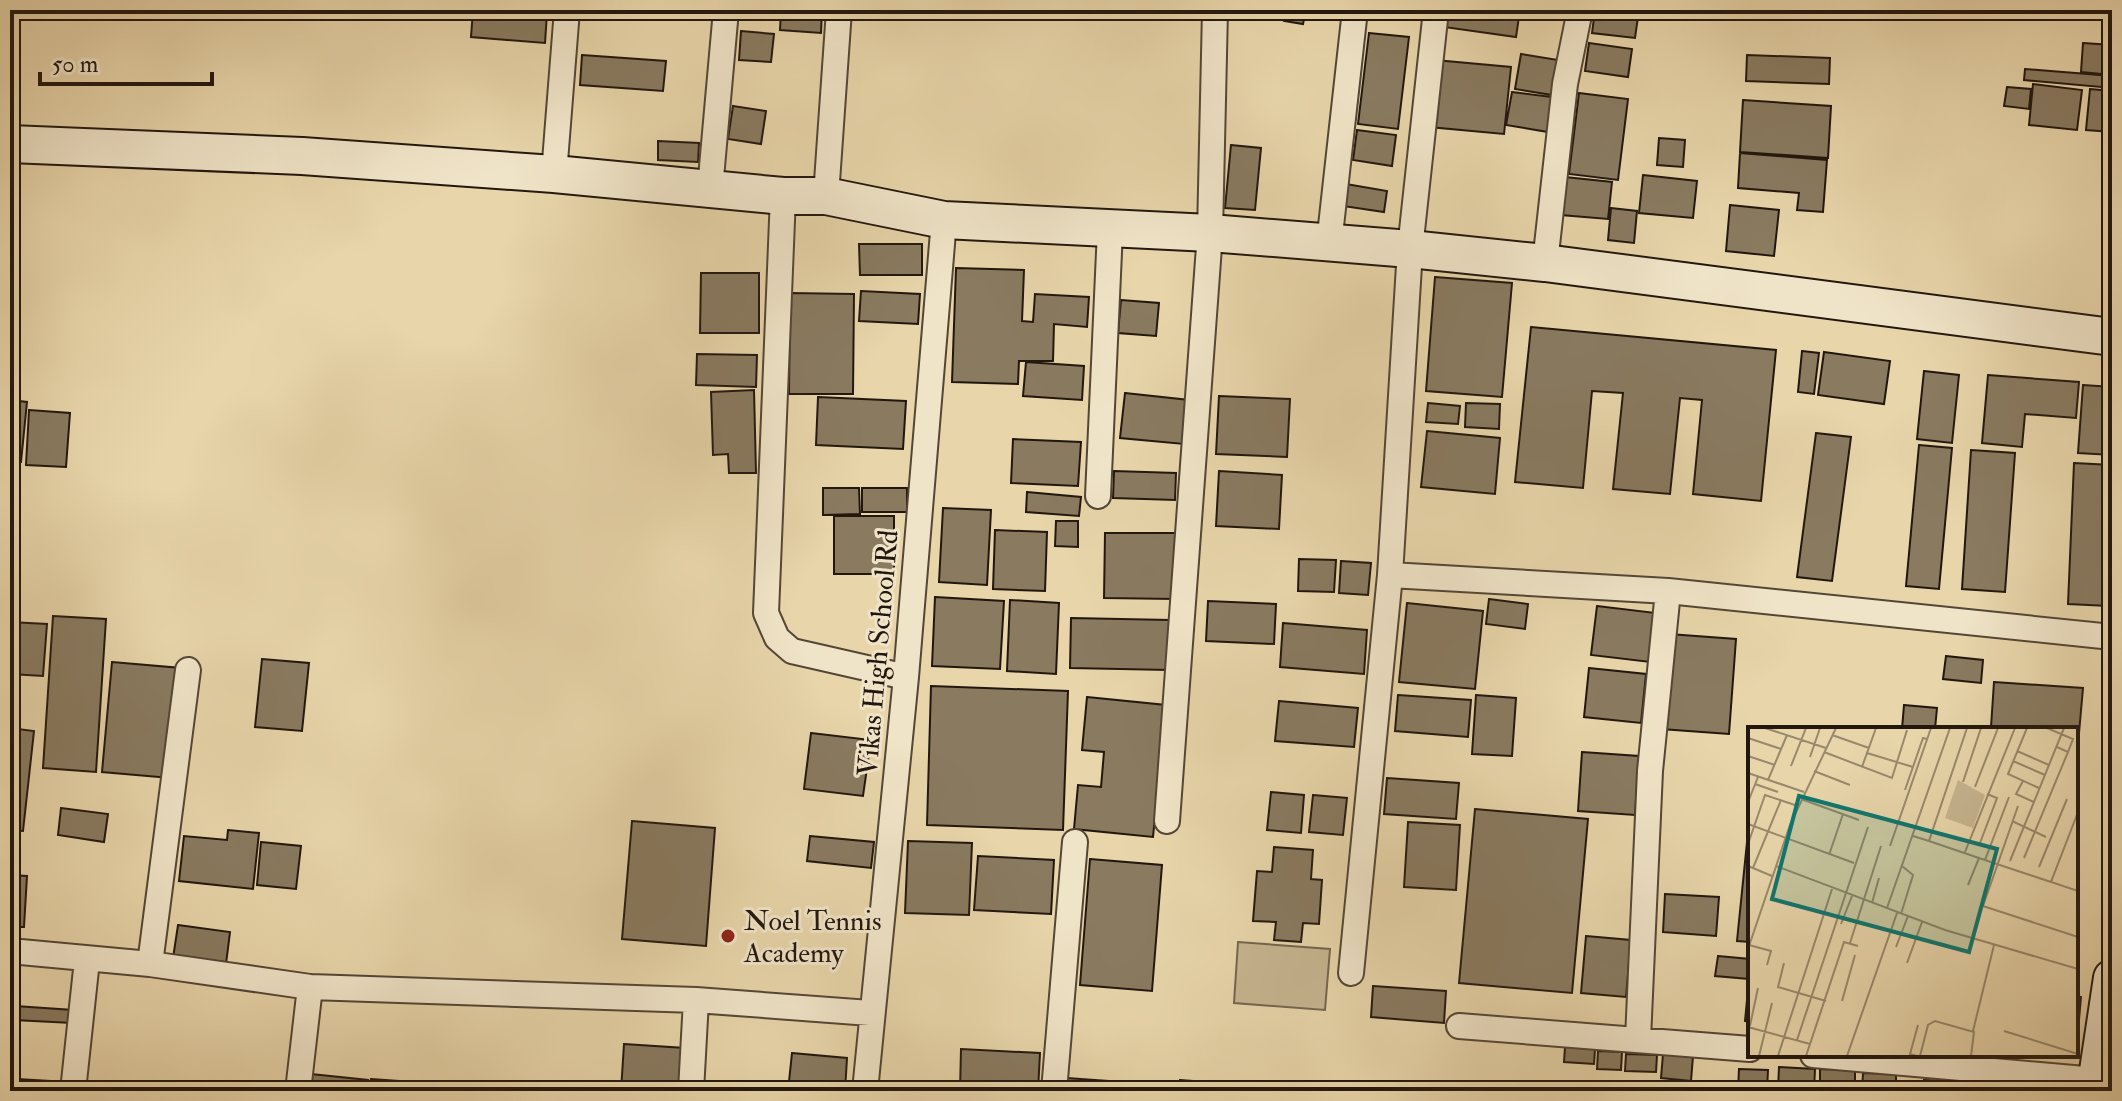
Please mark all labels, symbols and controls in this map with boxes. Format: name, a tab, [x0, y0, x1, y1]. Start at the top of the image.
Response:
scale bar	[40, 36, 212, 86]
text: 50 m	[52, 49, 99, 80]
street label: Vikas High School Rd	[850, 528, 907, 778]
inset map	[1748, 727, 2078, 1057]
place label: Noel Tennis Academy	[743, 904, 882, 971]
marker: Noel Tennis Academy	[719, 927, 737, 945]

